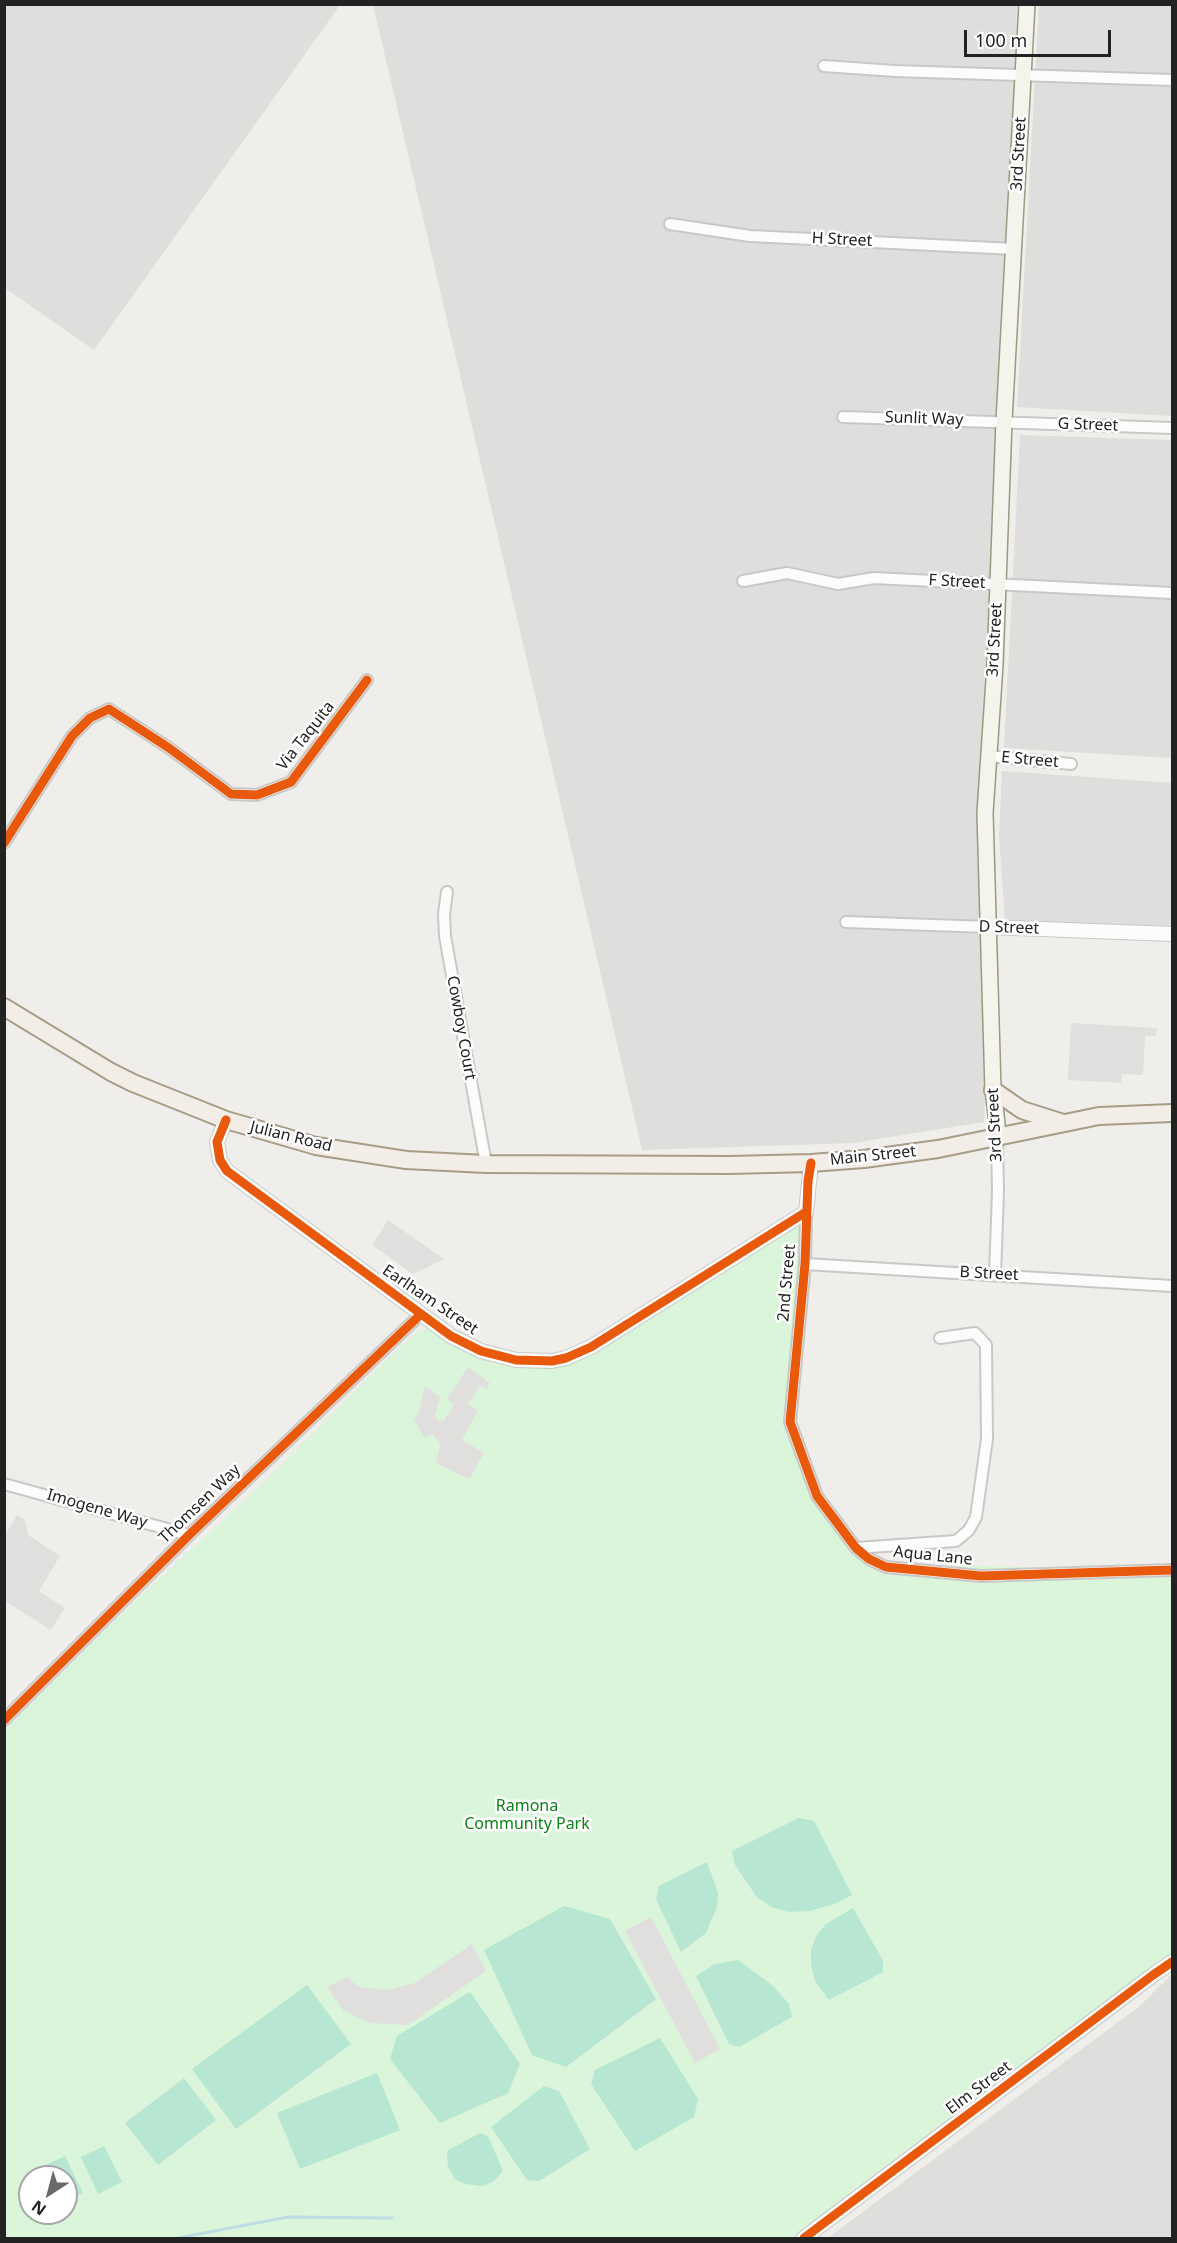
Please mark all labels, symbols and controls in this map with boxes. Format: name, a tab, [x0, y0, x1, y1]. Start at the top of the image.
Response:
scale bar	[967, 18, 1114, 56]
text: 100 m	[975, 28, 1027, 52]
street label: 3rd Street	[1007, 116, 1031, 192]
street label: H Street	[811, 229, 873, 251]
street label: Sunlit Way	[884, 408, 964, 430]
street label: G Street	[1057, 414, 1119, 436]
street label: F Street	[928, 571, 986, 593]
street label: 3rd Street	[983, 602, 1007, 678]
street label: Via Taquita	[273, 698, 339, 774]
street label: E Street	[1000, 748, 1060, 772]
street label: D Street	[978, 917, 1040, 939]
street label: Cowboy Court	[442, 974, 480, 1082]
street label: 3rd Street	[983, 1087, 1007, 1163]
street label: Julian Road	[248, 1118, 334, 1156]
street label: Main Street	[829, 1142, 917, 1170]
street label: 2nd Street	[774, 1243, 800, 1323]
street label: Earlham Street	[379, 1261, 481, 1339]
street label: B Street	[959, 1263, 1019, 1285]
street label: Thomsen Way	[155, 1460, 245, 1548]
street label: Imogene Way	[45, 1485, 149, 1533]
street label: Aqua Lane	[893, 1542, 973, 1570]
park label: Ramona Community Park	[464, 1796, 590, 1834]
street label: Elm Street	[943, 2057, 1015, 2119]
north arrow	[18, 2165, 78, 2225]
text: N	[27, 2195, 50, 2221]

